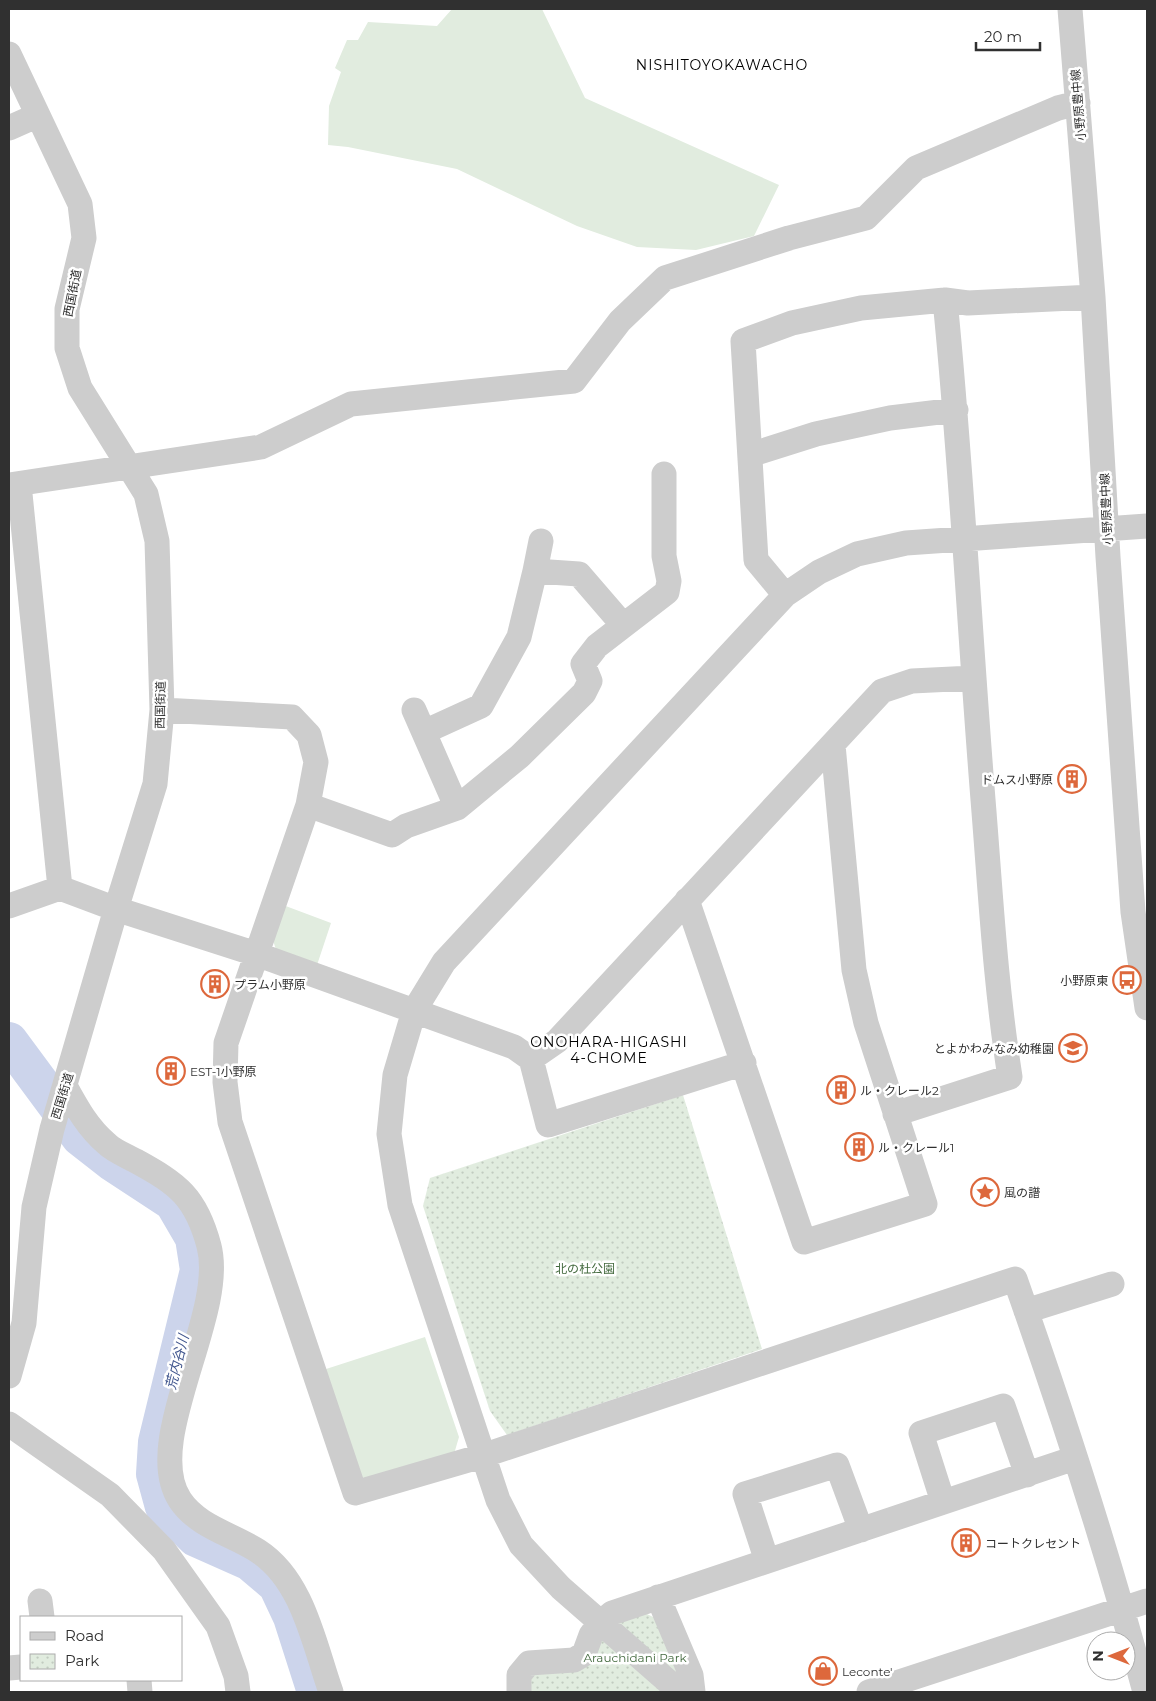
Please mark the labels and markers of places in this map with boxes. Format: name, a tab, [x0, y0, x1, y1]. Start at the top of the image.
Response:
building icon: ドムス小野原	[1057, 764, 1087, 794]
place label: ドムス小野原	[981, 772, 1053, 787]
bus stop icon: 小野原東	[1112, 965, 1142, 995]
building icon: プラム小野原	[200, 969, 230, 999]
place label: 小野原東	[1060, 973, 1108, 988]
place label: プラム小野原	[234, 977, 306, 992]
school or university icon: とよかわみなみ幼稚園	[1058, 1033, 1088, 1063]
place label: とよかわみなみ幼稚園	[934, 1041, 1054, 1056]
building icon: EST-1小野原	[156, 1056, 186, 1086]
place label: EST-1小野原	[190, 1064, 257, 1079]
building icon: ル・クレール2	[826, 1075, 856, 1105]
place label: ル・クレール2	[860, 1083, 939, 1098]
building icon: ル・クレール1	[844, 1132, 874, 1162]
place label: ル・クレール1	[878, 1140, 954, 1155]
place icon: 風の譜	[970, 1177, 1000, 1207]
place label: 風の譜	[1004, 1185, 1040, 1200]
building icon: コートクレセント	[951, 1528, 981, 1558]
place label: コートクレセント	[985, 1536, 1081, 1551]
shop icon: Leconte'	[808, 1656, 838, 1686]
place label: Leconte'	[842, 1664, 893, 1679]

